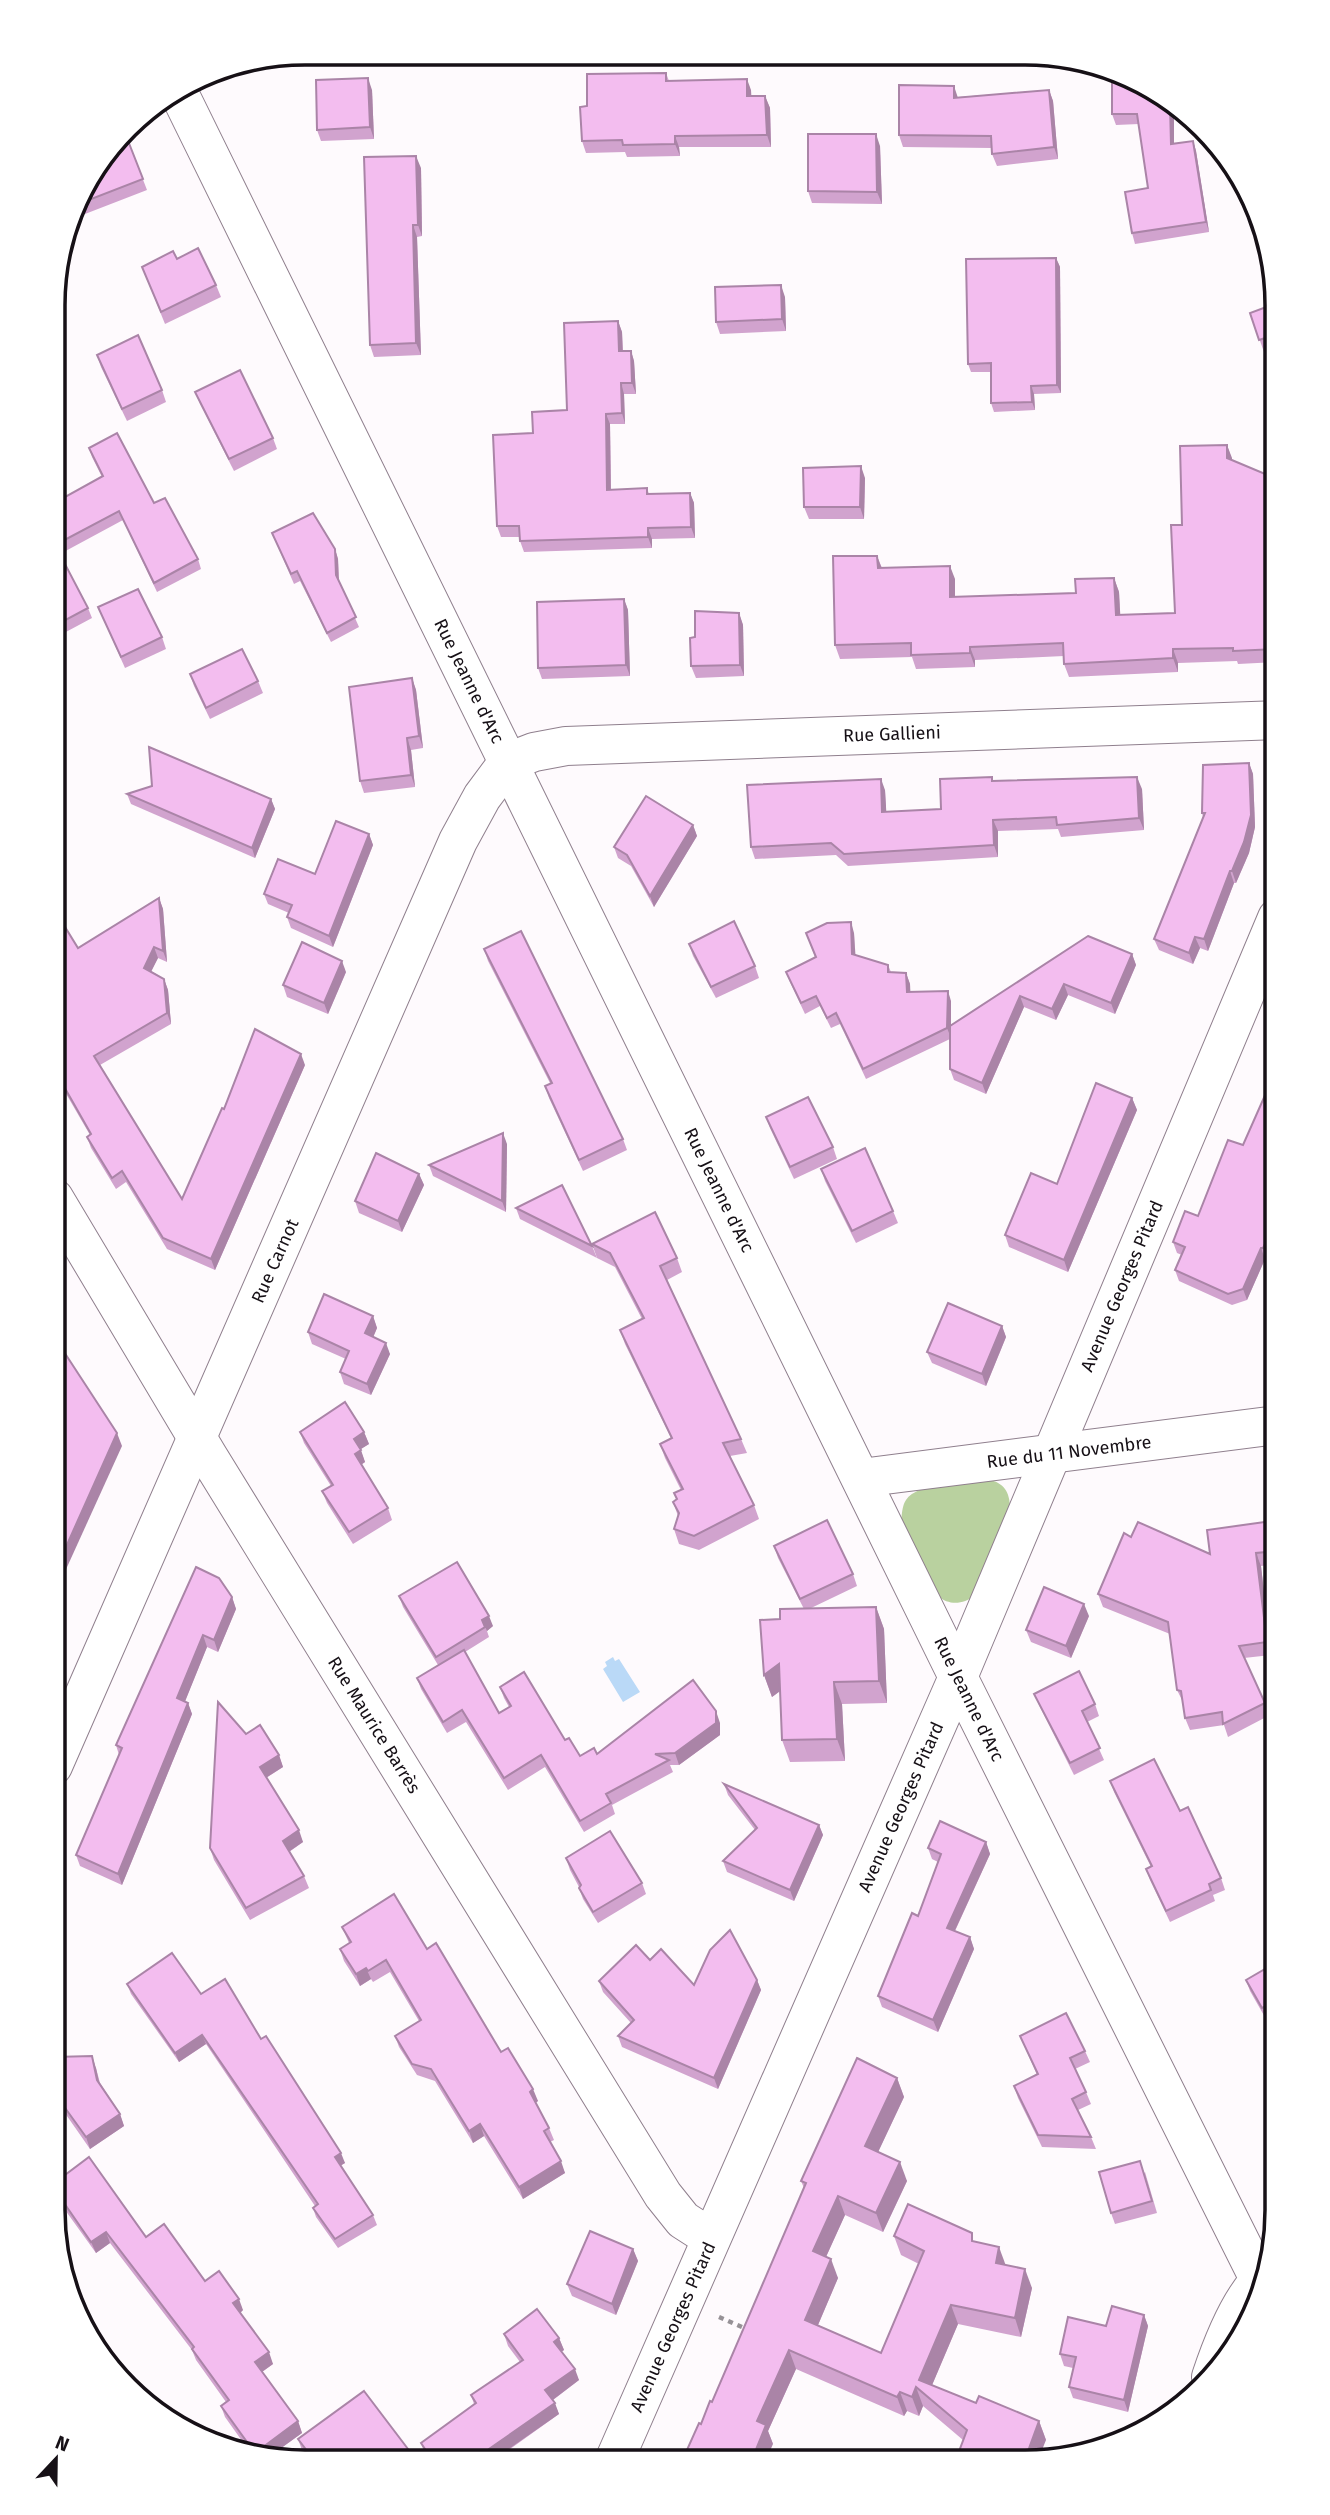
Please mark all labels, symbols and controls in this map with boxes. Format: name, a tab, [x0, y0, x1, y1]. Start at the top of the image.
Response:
street label: Rue Jeanne d'Arc	[429, 615, 509, 747]
street label: Rue Gallieni	[843, 721, 941, 747]
street label: Rue Jeanne d'Arc	[679, 1124, 759, 1256]
street label: Avenue Georges Pitard	[1076, 1197, 1168, 1375]
street label: Rue Carnot	[247, 1215, 304, 1307]
street label: Rue du 11 Novembre	[985, 1431, 1153, 1473]
street label: Rue Jeanne d'Arc	[929, 1633, 1009, 1765]
street label: Rue Maurice Barrès	[323, 1652, 425, 1798]
street label: Avenue Georges Pitard	[854, 1719, 948, 1895]
street label: Avenue Georges Pitard	[626, 2239, 720, 2415]
north arrow	[21, 2424, 91, 2494]
text: N	[52, 2431, 72, 2457]

